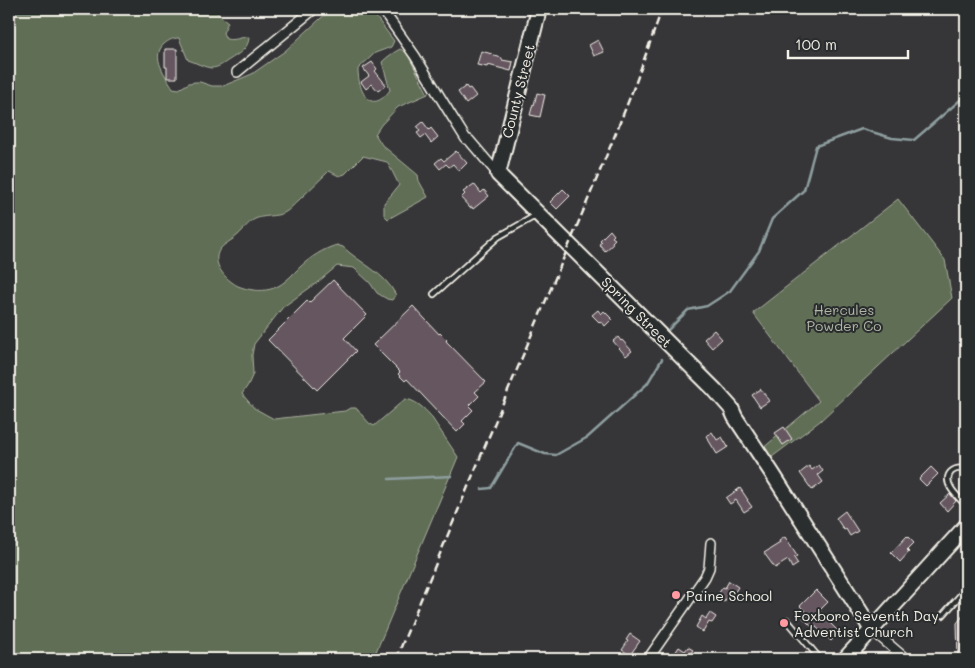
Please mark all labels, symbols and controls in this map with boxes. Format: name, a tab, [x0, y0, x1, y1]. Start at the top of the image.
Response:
scale bar	[788, 28, 908, 60]
text: 100 m	[795, 34, 837, 54]
street label: County Street	[497, 42, 539, 140]
street label: Spring Street	[597, 272, 677, 352]
park label: Hercules Powder Co	[806, 300, 882, 335]
place label: Paine School	[686, 586, 773, 605]
marker: Paine School	[670, 589, 682, 601]
place label: Foxboro Seventh Day Adventist Church	[794, 606, 939, 641]
marker: Foxboro Seventh Day Adventist Church	[778, 617, 790, 629]

